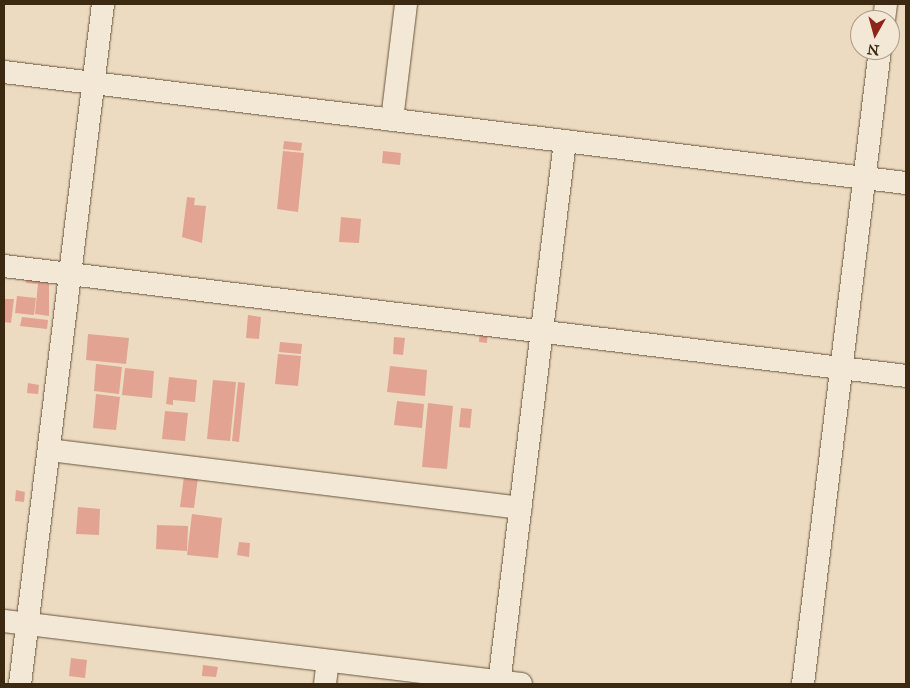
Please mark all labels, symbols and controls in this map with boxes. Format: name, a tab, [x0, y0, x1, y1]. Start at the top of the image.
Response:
north arrow	[850, 10, 900, 60]
text: N	[866, 40, 880, 59]

